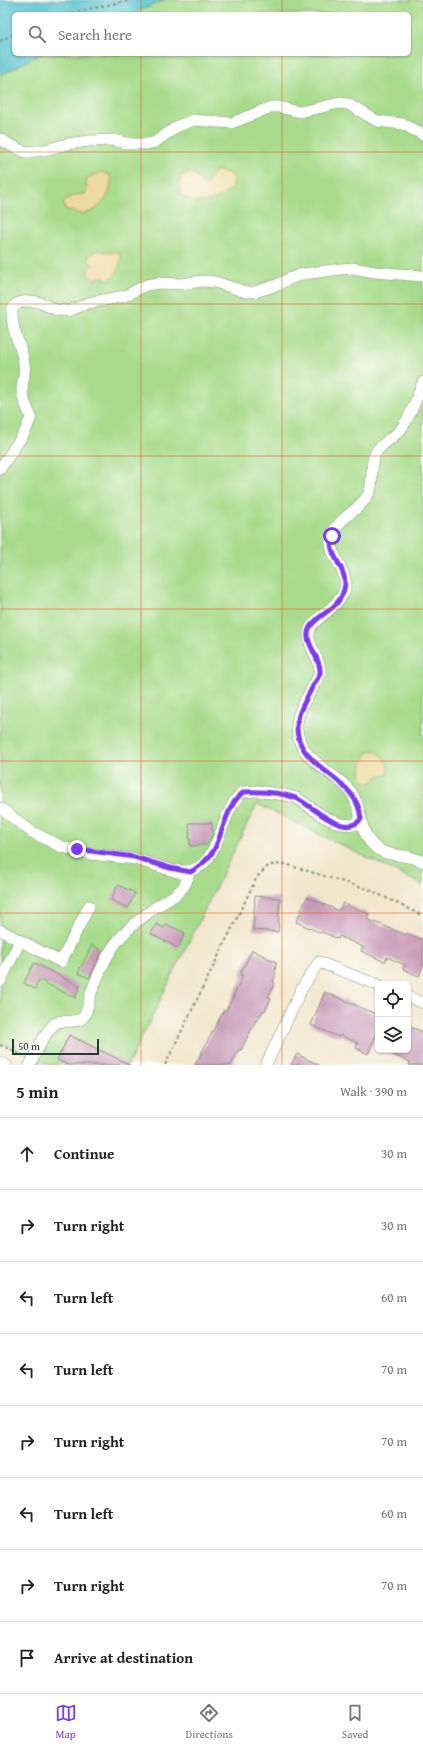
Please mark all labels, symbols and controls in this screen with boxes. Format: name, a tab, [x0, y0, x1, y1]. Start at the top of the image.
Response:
search box	[12, 12, 411, 56]
icon: search	[26, 23, 48, 45]
text: Search here	[58, 24, 132, 45]
route start	[323, 527, 341, 545]
route end	[68, 840, 86, 858]
map controls	[375, 981, 411, 1053]
button: locate	[375, 981, 411, 1017]
button: layers	[375, 1017, 411, 1053]
scale bar	[12, 1037, 99, 1056]
text: 50 m	[18, 1038, 40, 1054]
text: 5 min	[16, 1079, 58, 1104]
text: Walk · 390 m	[340, 1082, 407, 1101]
icon: ahead	[16, 1143, 38, 1165]
text: Continue	[54, 1143, 115, 1164]
text: 30 m	[381, 1144, 407, 1163]
icon: right	[16, 1215, 38, 1237]
text: Turn right	[54, 1215, 125, 1236]
text: 30 m	[381, 1216, 407, 1235]
icon: left	[16, 1287, 38, 1309]
text: Turn left	[54, 1287, 113, 1308]
text: 60 m	[381, 1288, 407, 1307]
icon: left	[16, 1359, 38, 1381]
text: Turn left	[54, 1359, 113, 1380]
text: 70 m	[381, 1360, 407, 1379]
icon: right	[16, 1431, 38, 1453]
text: Turn right	[54, 1431, 125, 1452]
text: 70 m	[381, 1432, 407, 1451]
icon: left	[16, 1503, 38, 1525]
text: Turn left	[54, 1503, 113, 1524]
text: 60 m	[381, 1504, 407, 1523]
icon: right	[16, 1575, 38, 1597]
text: Turn right	[54, 1575, 125, 1596]
text: 70 m	[381, 1576, 407, 1595]
icon: arrive	[16, 1647, 38, 1669]
text: Arrive at destination	[54, 1647, 193, 1668]
tab: Map	[55, 1702, 77, 1742]
tab: Directions	[186, 1702, 233, 1742]
tab: Saved	[342, 1702, 368, 1742]

